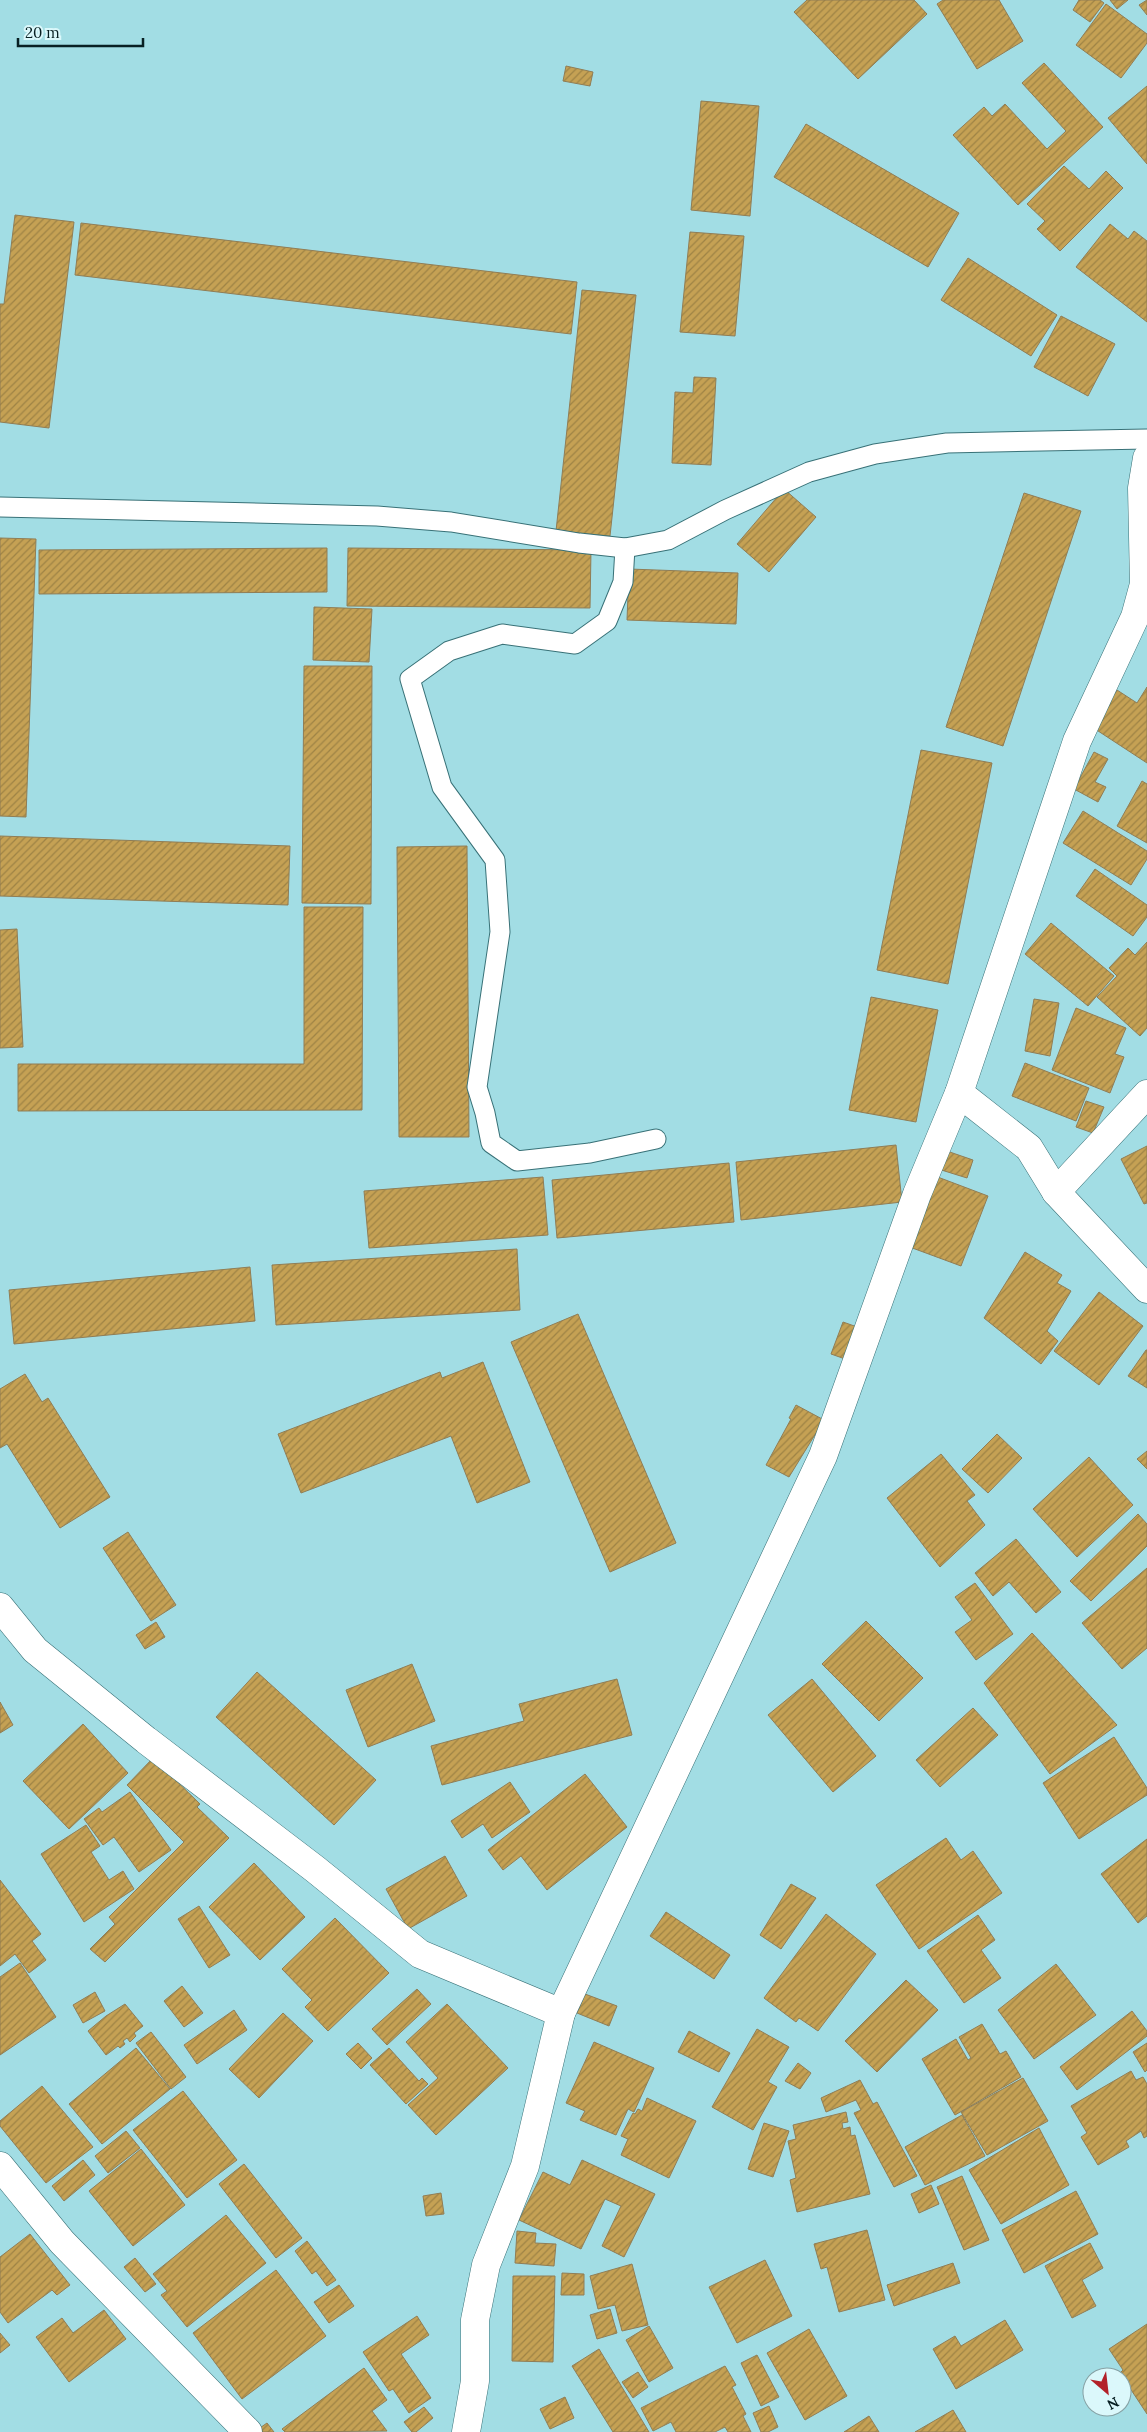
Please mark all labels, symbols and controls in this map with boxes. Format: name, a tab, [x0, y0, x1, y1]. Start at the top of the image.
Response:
scale bar	[18, 15, 142, 47]
text: 20 m	[25, 23, 60, 42]
north arrow	[1082, 2367, 1132, 2417]
text: N	[1104, 2393, 1122, 2414]

